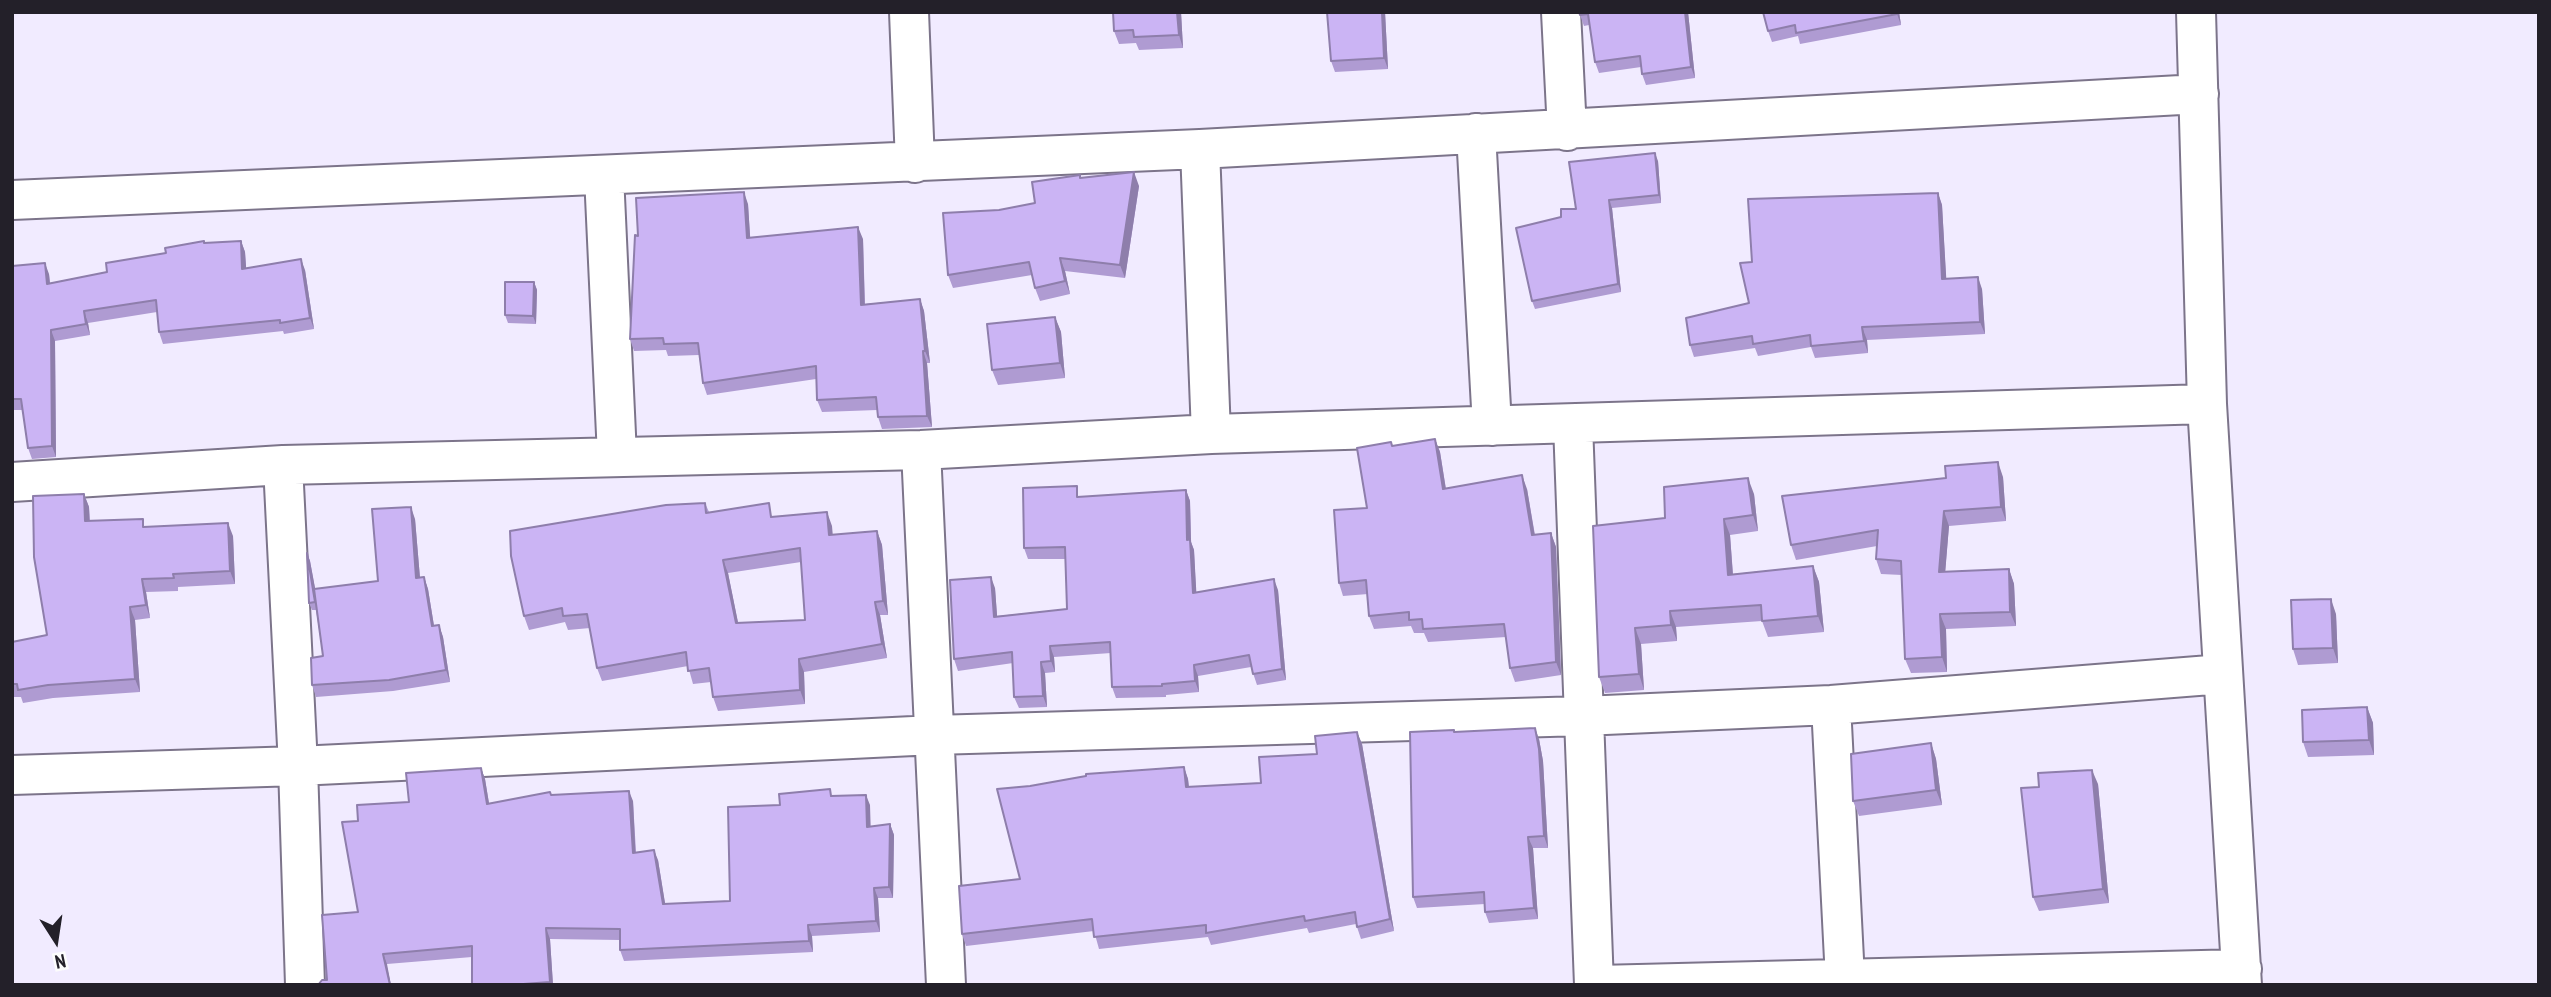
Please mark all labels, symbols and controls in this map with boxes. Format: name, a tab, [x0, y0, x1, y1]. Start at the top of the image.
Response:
north arrow	[21, 906, 91, 976]
text: N	[53, 949, 68, 974]

